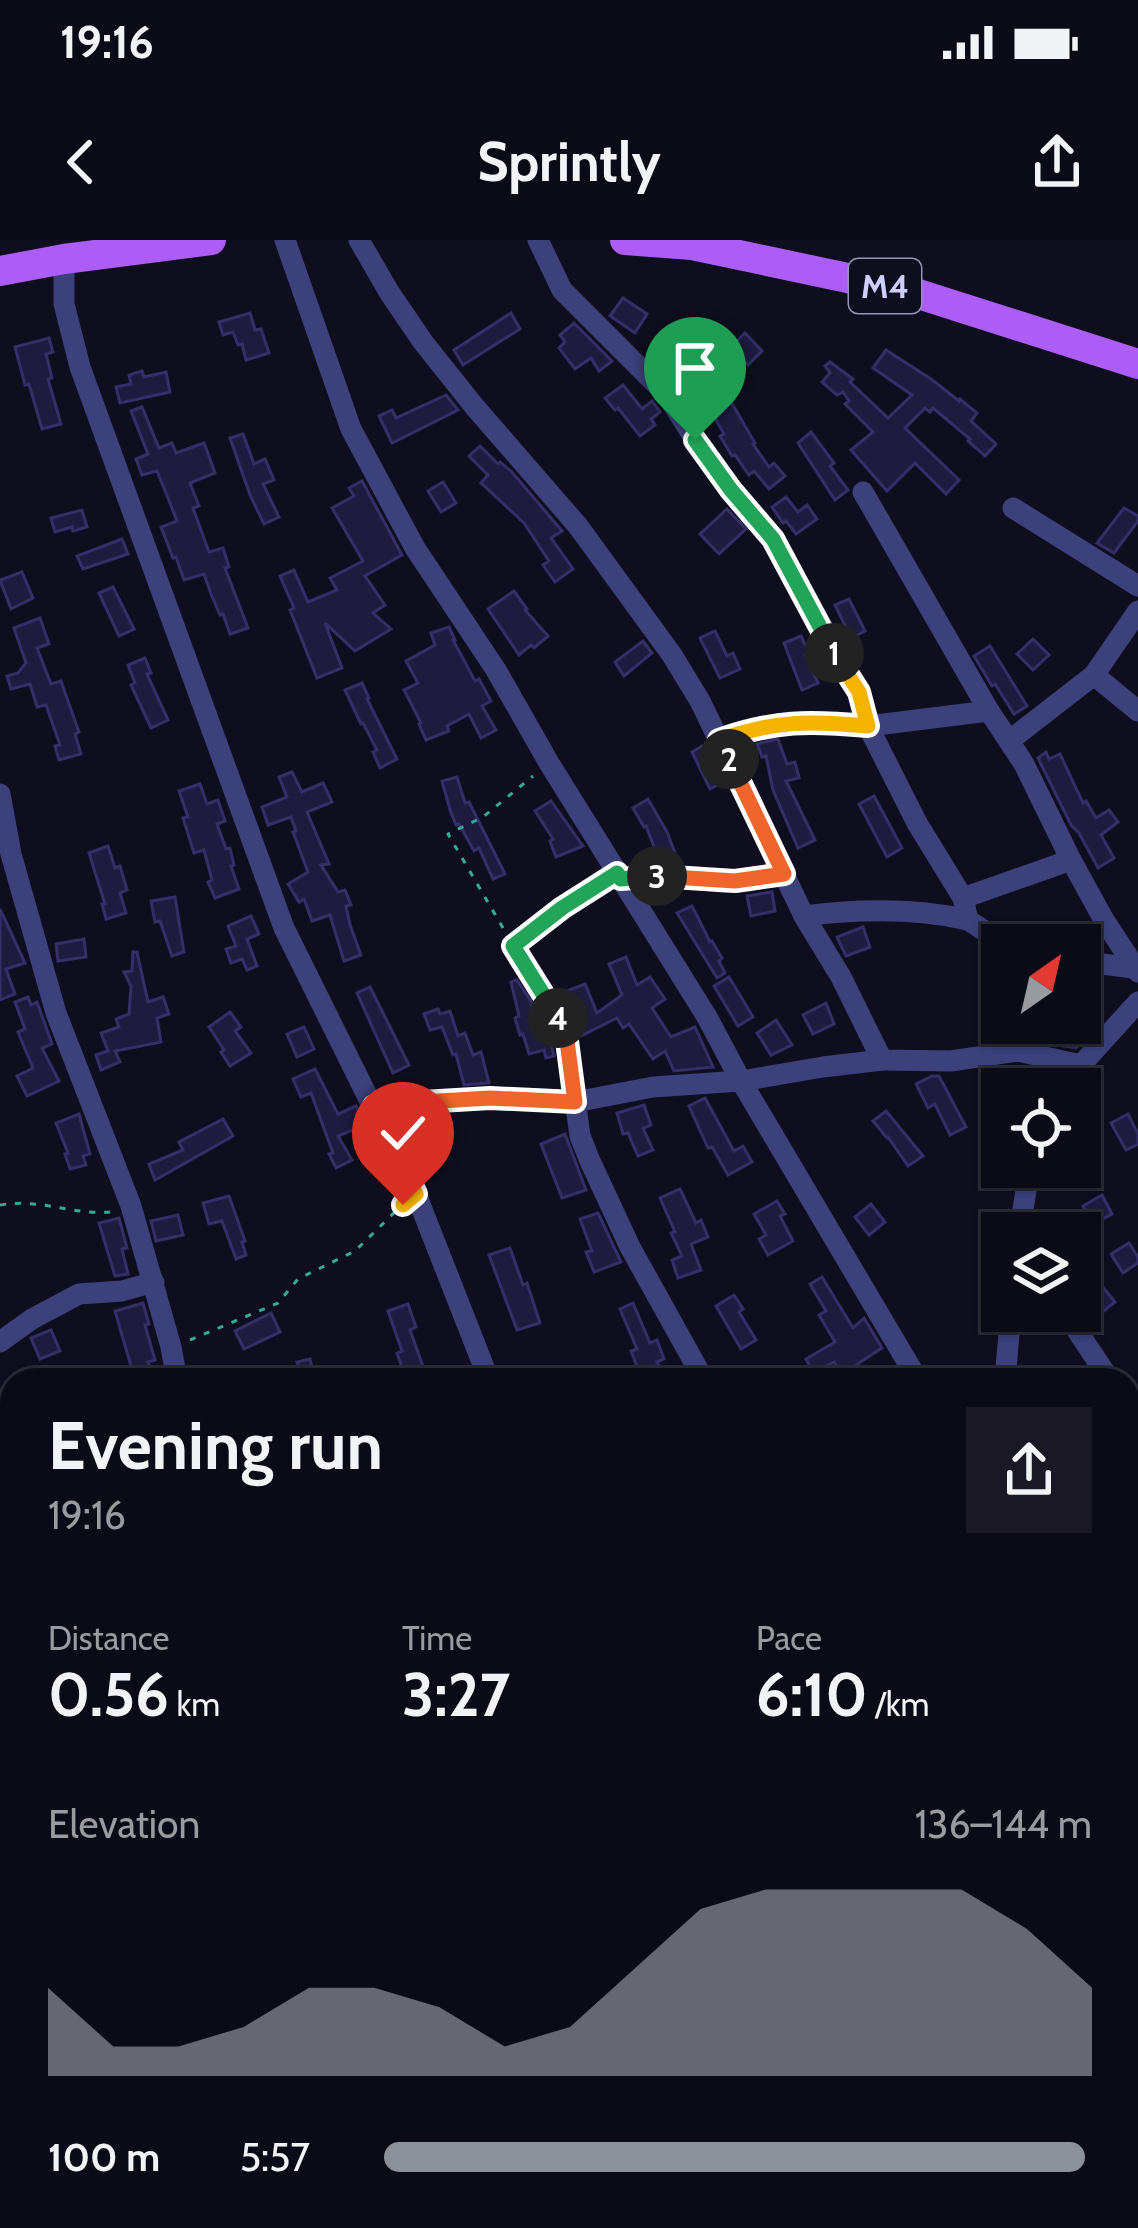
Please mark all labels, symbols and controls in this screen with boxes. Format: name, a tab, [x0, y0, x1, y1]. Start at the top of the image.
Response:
text: 19:16	[60, 15, 154, 69]
icon: back	[48, 129, 114, 195]
text: Sprintly	[477, 129, 661, 195]
icon: share	[1024, 129, 1090, 195]
road number: M4	[849, 259, 921, 313]
pin	[644, 317, 746, 440]
icon: arrive	[662, 335, 728, 401]
pin: 1	[804, 623, 864, 683]
text: 1	[828, 633, 840, 673]
pin: 2	[699, 729, 759, 789]
text: 2	[720, 739, 738, 779]
pin: 3	[627, 846, 687, 906]
text: 3	[648, 856, 666, 896]
north arrow	[981, 924, 1101, 1044]
map controls	[981, 924, 1101, 1332]
pin: 4	[528, 988, 588, 1048]
text: 4	[548, 998, 568, 1038]
button: locate	[981, 1068, 1101, 1188]
pin	[352, 1082, 454, 1205]
icon: check	[370, 1100, 436, 1166]
button: layers	[981, 1212, 1101, 1332]
text: Evening run	[48, 1405, 383, 1486]
button: share	[966, 1407, 1092, 1533]
text: 19:16	[48, 1491, 126, 1539]
text: Distance	[48, 1618, 169, 1658]
text: Time	[402, 1618, 472, 1658]
text: Pace	[756, 1618, 822, 1658]
text: 0.56	[48, 1658, 169, 1731]
text: 3:27	[402, 1658, 510, 1731]
text: 6:10	[756, 1658, 868, 1731]
text: km	[169, 1684, 220, 1724]
text: /km	[868, 1684, 929, 1724]
text: Elevation	[48, 1800, 200, 1848]
text: 136–144 m	[915, 1800, 1092, 1848]
text: 100 m	[48, 2133, 160, 2181]
text: 5:57	[240, 2133, 310, 2181]

